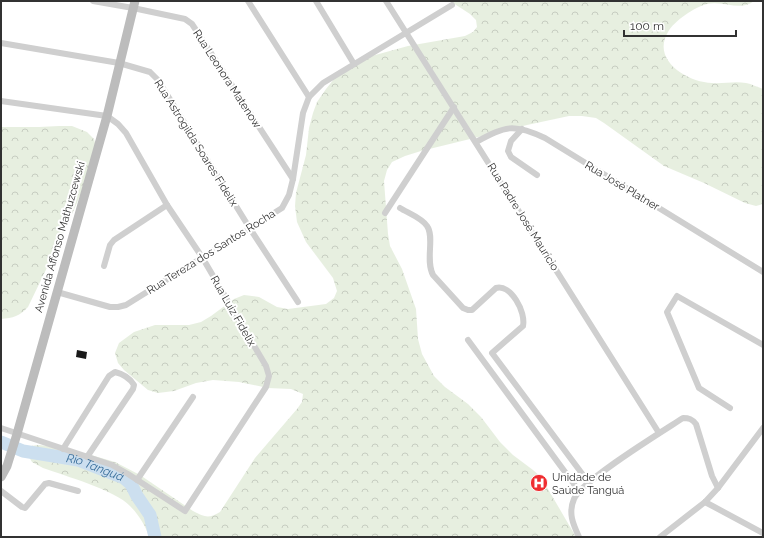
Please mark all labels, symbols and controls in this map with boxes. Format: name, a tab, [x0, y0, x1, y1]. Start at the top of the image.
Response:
scale bar	[624, 12, 736, 38]
text: 100 m	[630, 19, 664, 33]
street label: Rua Leonora Matenow	[190, 27, 264, 131]
street label: Rua Astrogilda Soares Fidelix	[152, 77, 241, 209]
street label: Rua José Platner	[582, 159, 662, 213]
street label: Avenida Affonso Mathuzcewski	[32, 160, 88, 314]
street label: Rua Padre José Maurício	[485, 161, 562, 274]
street label: Rua Tereza dos Santos Rocha	[144, 207, 278, 297]
street label: Rua Luiz Fidelix	[208, 274, 259, 349]
water label: Rio Tanguá	[65, 451, 126, 484]
place label: Unidade de Saúde Tanguá	[552, 471, 624, 497]
hospital icon: Unidade de Saúde Tanguá	[529, 473, 549, 493]

